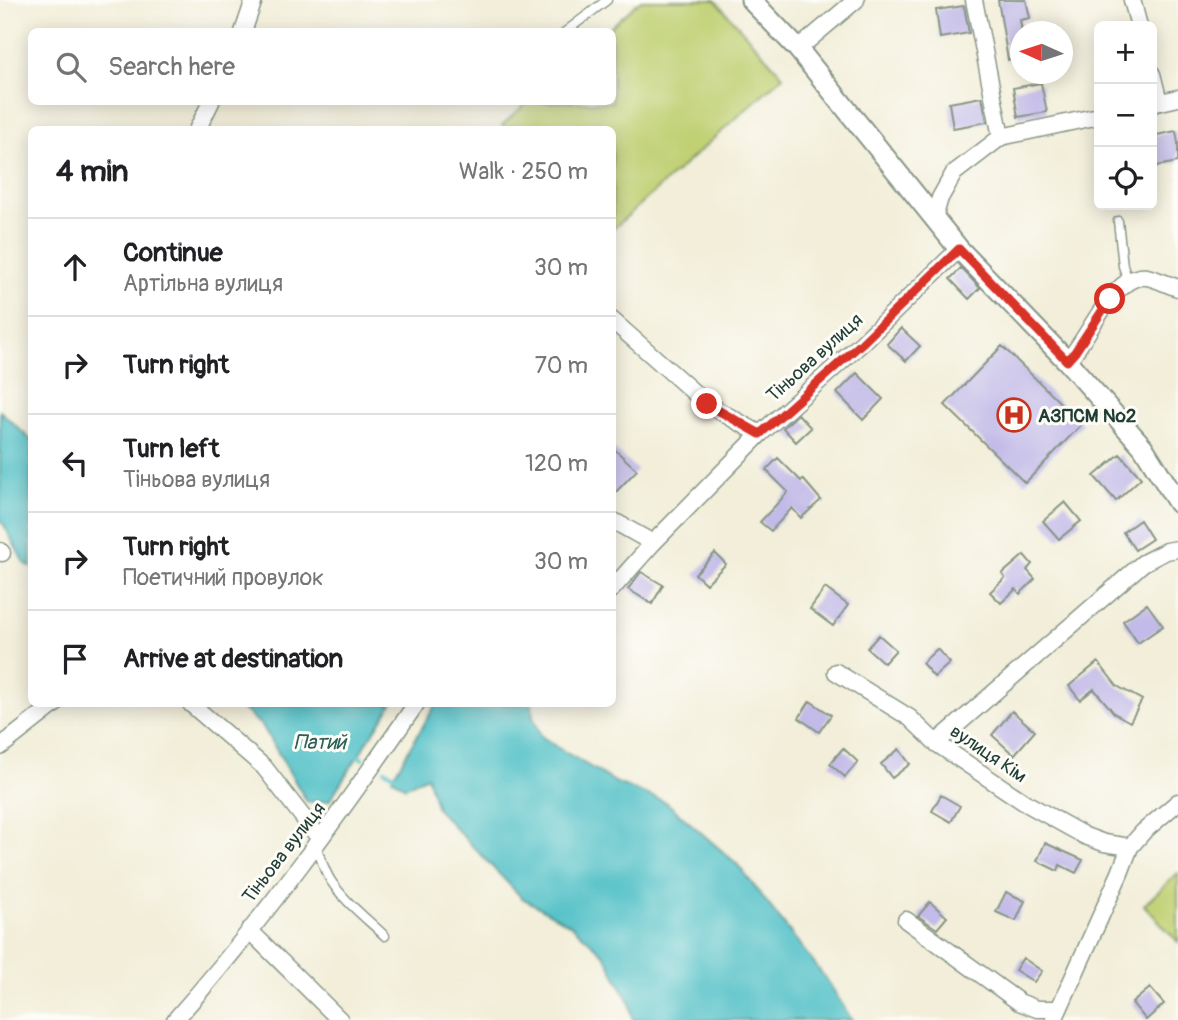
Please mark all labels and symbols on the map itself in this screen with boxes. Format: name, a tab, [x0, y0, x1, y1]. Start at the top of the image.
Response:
north arrow	[1010, 21, 1073, 84]
route start	[1094, 283, 1125, 314]
street label: Тіньова вулиця	[762, 308, 868, 407]
route end	[691, 388, 722, 419]
hospital icon: АЗПСМ №2	[995, 396, 1033, 434]
place label: АЗПСМ №2	[1038, 404, 1137, 428]
street label: вулиця Кім	[945, 719, 1032, 788]
water label: Патий	[294, 729, 348, 756]
street label: Тіньова вулиця	[237, 797, 331, 908]

